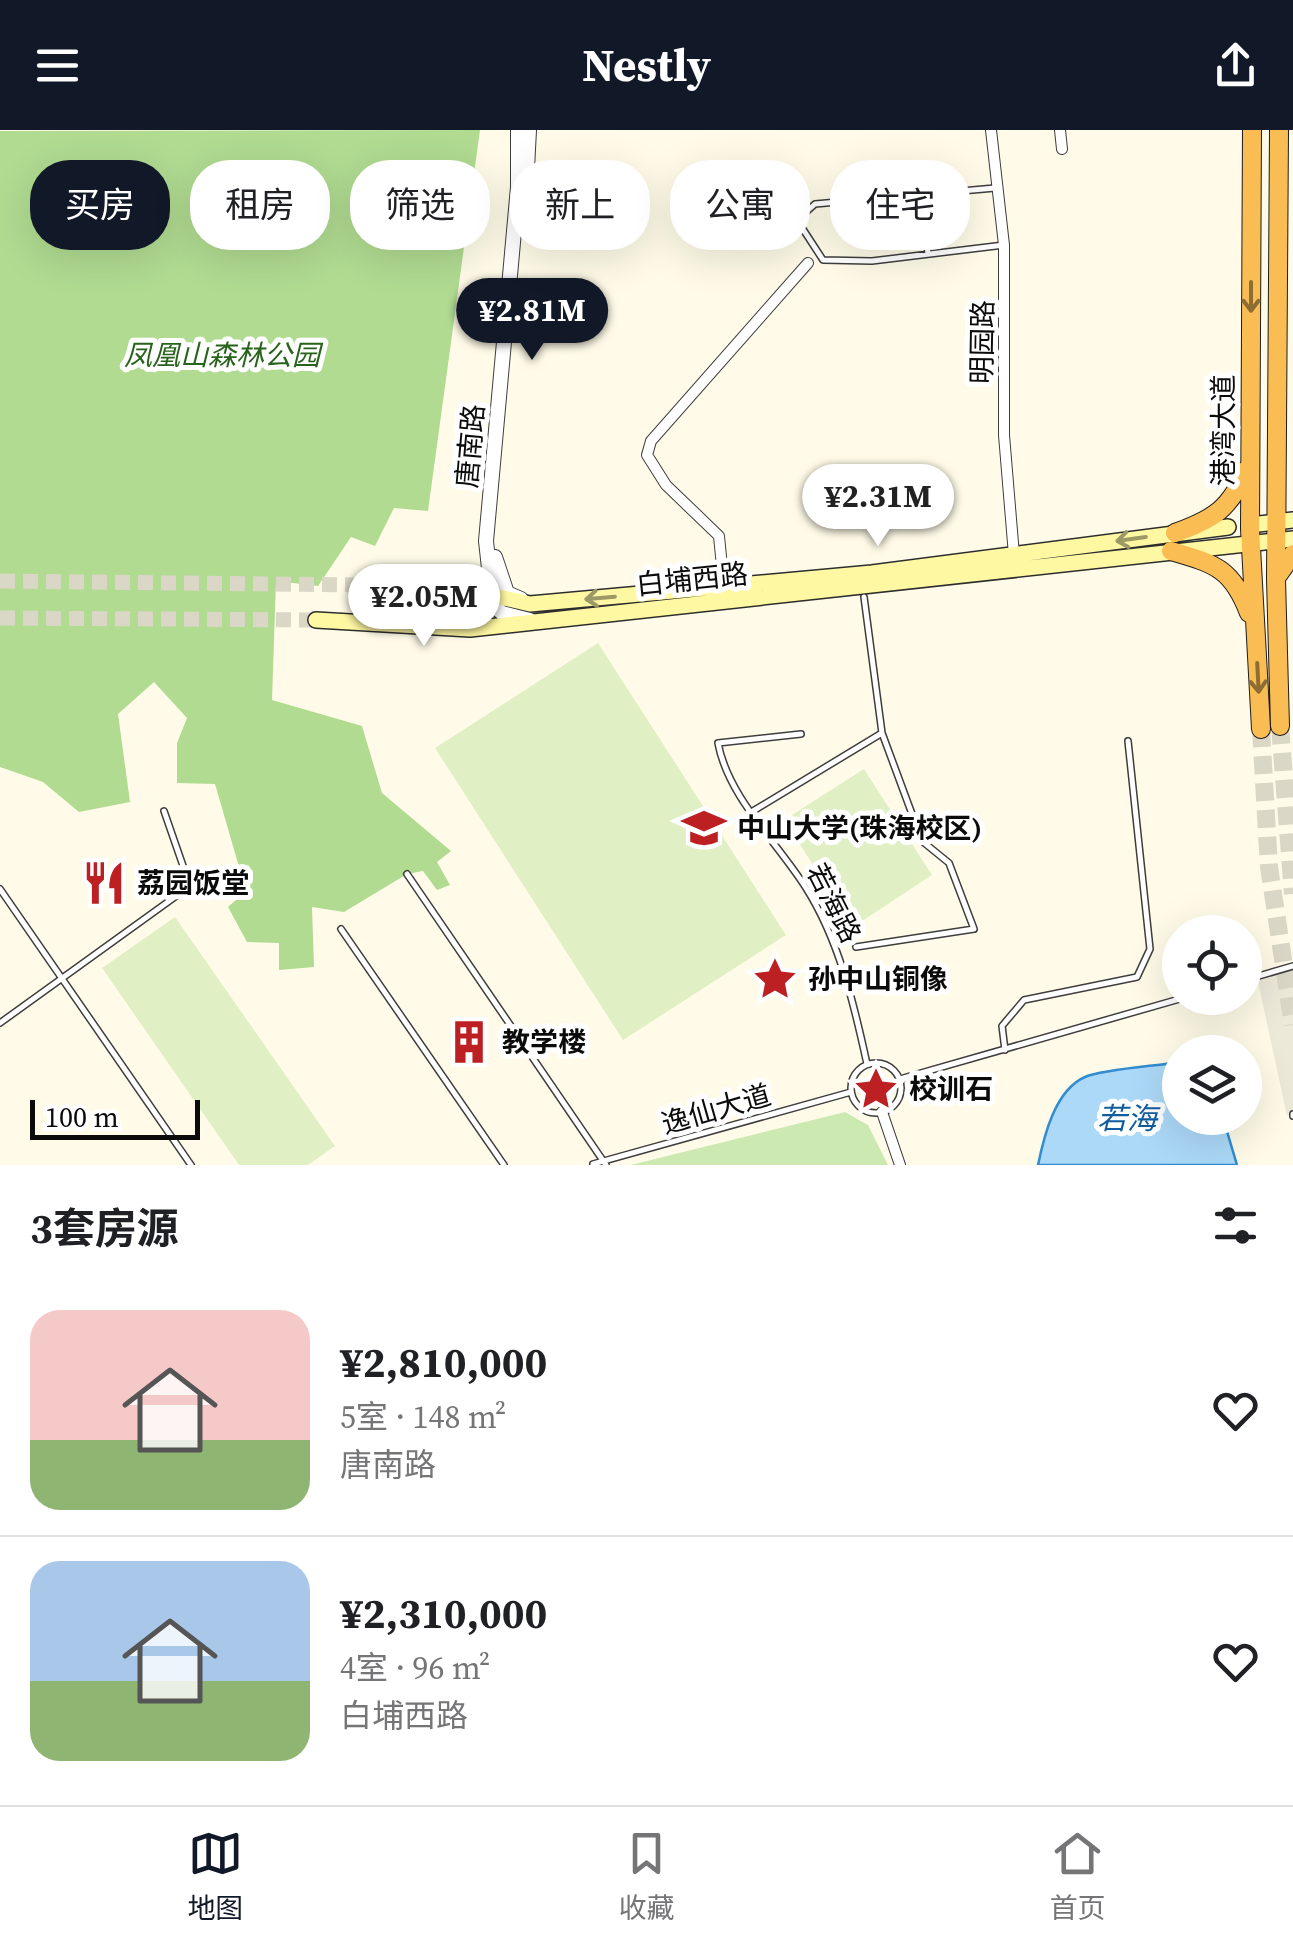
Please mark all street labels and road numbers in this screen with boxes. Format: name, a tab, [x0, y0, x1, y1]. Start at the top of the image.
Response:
street label: 明园路	[962, 300, 1002, 384]
street label: 港湾大道	[1204, 374, 1242, 486]
street label: 唐南路	[447, 402, 493, 490]
street label: 白埔西路	[634, 554, 750, 604]
street label: 若海路	[798, 857, 870, 949]
street label: 逸仙大道	[657, 1075, 775, 1143]

